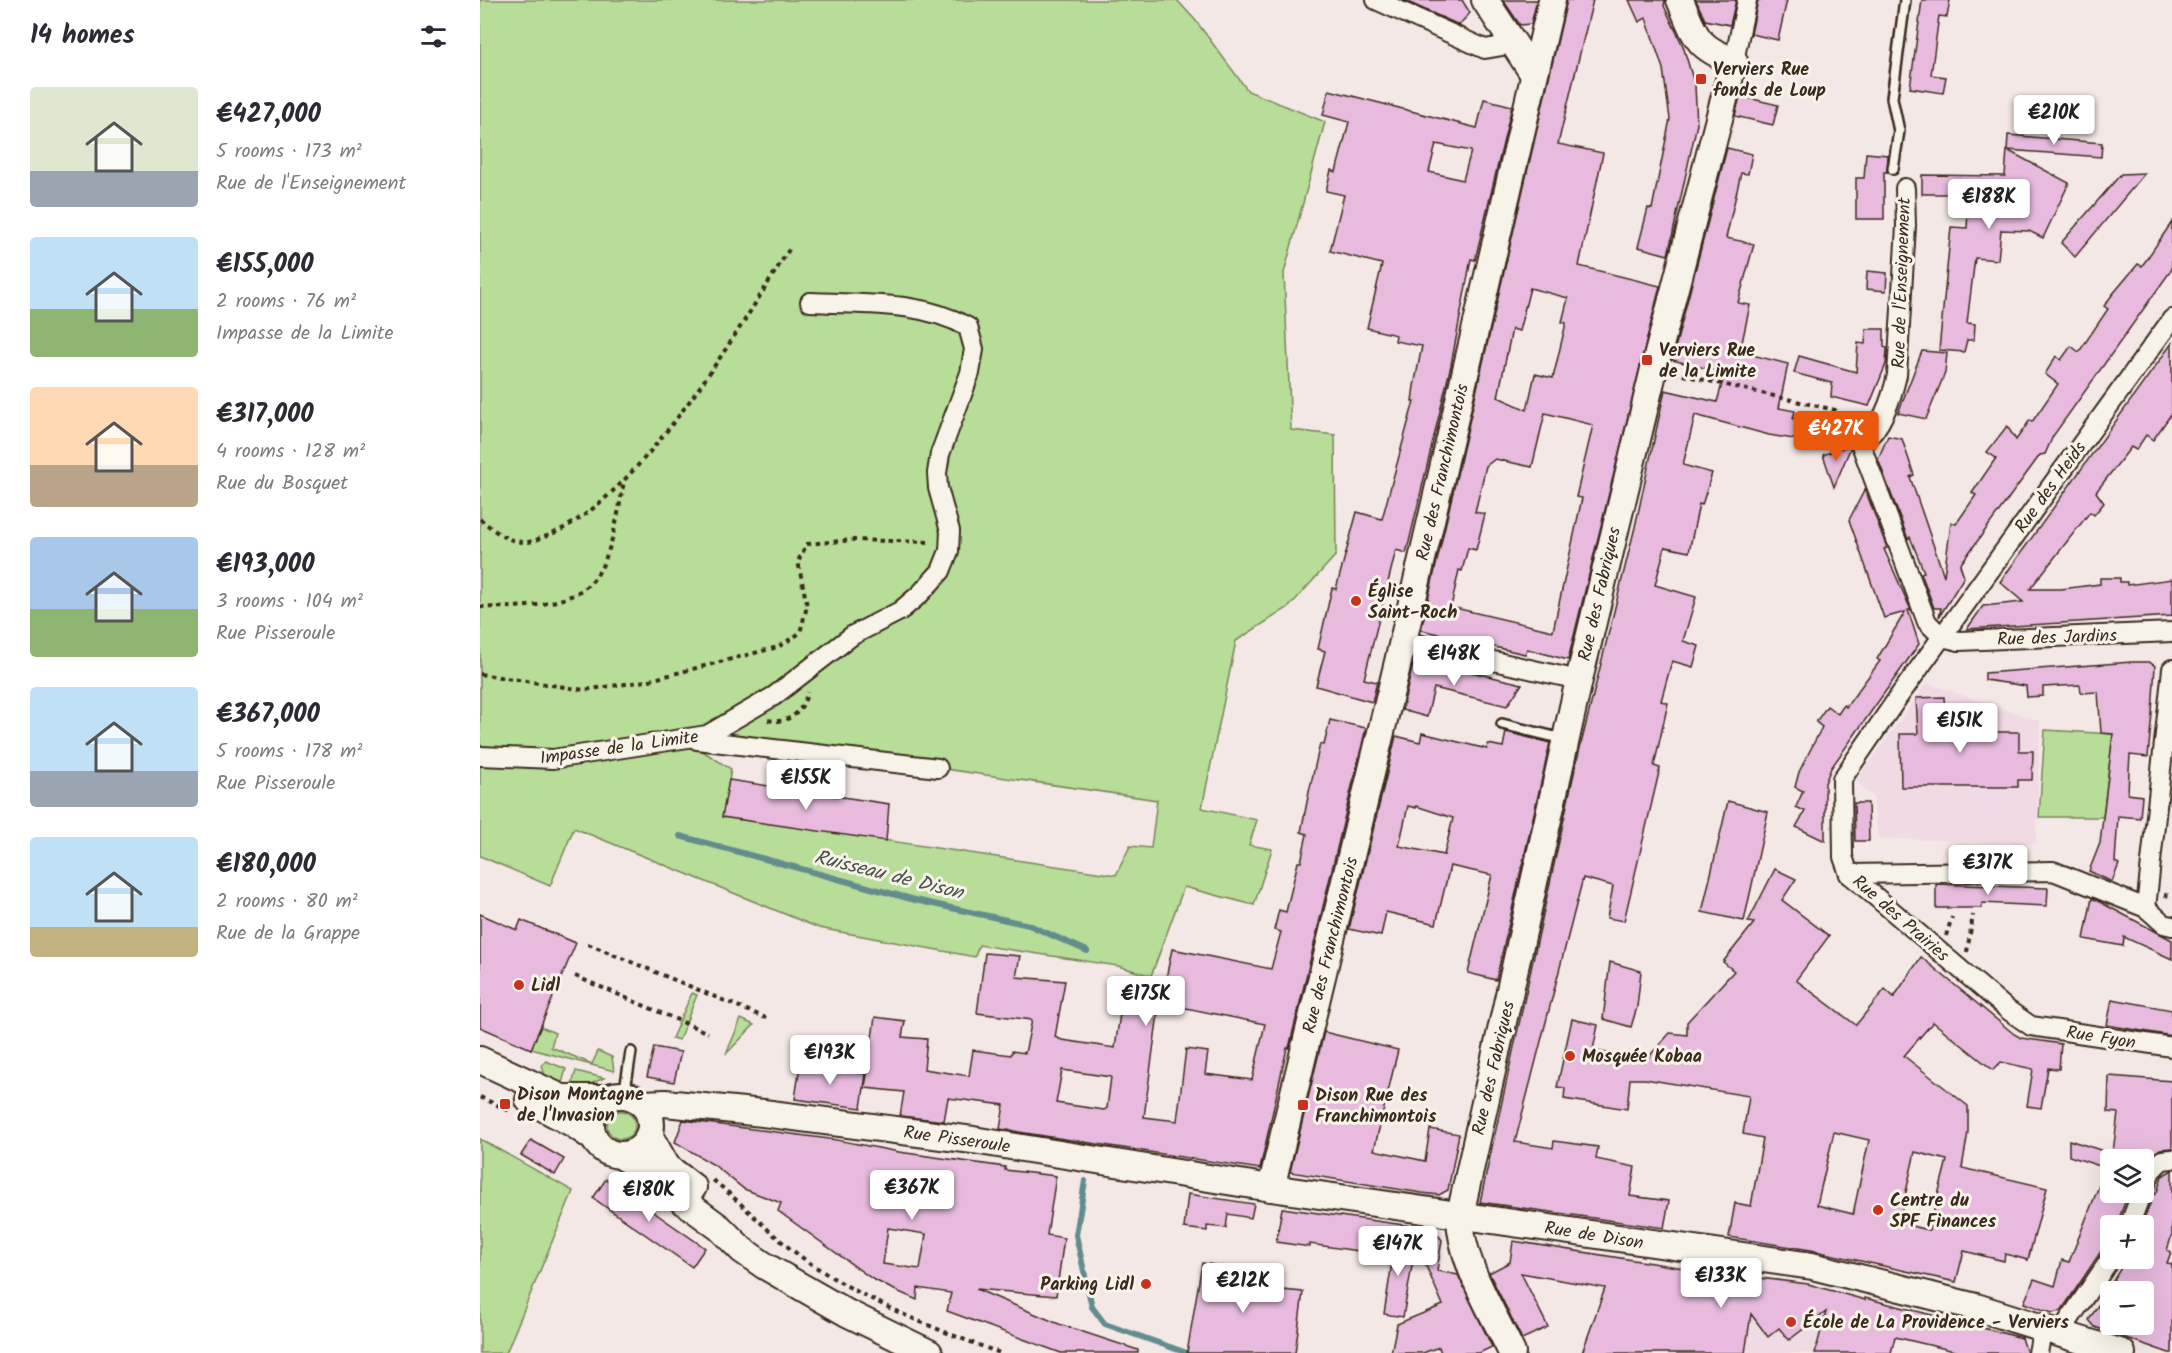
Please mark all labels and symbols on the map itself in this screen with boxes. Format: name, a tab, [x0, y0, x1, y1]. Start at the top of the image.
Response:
place label: Verviers Rue fonds de Loup	[1713, 56, 1826, 106]
marker: Verviers Rue fonds de Loup	[1694, 72, 1708, 86]
pin: €210K	[2012, 95, 2096, 146]
pin: €188K	[1947, 179, 2031, 230]
street label: Rue de l'Enseignement	[1885, 196, 1920, 369]
place label: Verviers Rue de la Limite	[1659, 337, 1756, 387]
marker: Verviers Rue de la Limite	[1640, 353, 1654, 367]
street label: Rue des Franchimontois	[1409, 381, 1478, 564]
pin: €427K	[1794, 411, 1878, 462]
street label: Rue des Heids	[2008, 436, 2095, 540]
street label: Rue des Fabriques	[1571, 524, 1630, 664]
place label: Église Saint-Roch	[1368, 578, 1457, 628]
marker: Église Saint-Roch	[1349, 594, 1363, 608]
street label: Rue des Jardins	[1997, 622, 2118, 655]
pin: €148K	[1412, 636, 1496, 687]
pin: €151K	[1918, 703, 2002, 754]
street label: Impasse de la Limite	[538, 723, 700, 774]
pin: €155K	[764, 760, 848, 811]
water label: Ruisseau de Dison	[811, 842, 967, 910]
pin: €317K	[1946, 845, 2030, 896]
street label: Rue des Franchimontois	[1295, 854, 1367, 1037]
street label: Rue des Prairies	[1845, 869, 1955, 970]
place label: Lidl	[531, 972, 560, 1001]
pin: €175K	[1104, 976, 1188, 1027]
marker: Lidl	[512, 978, 526, 992]
street label: Rue des Fabriques	[1465, 998, 1524, 1138]
street label: Rue Fyon	[2064, 1019, 2138, 1058]
pin: €193K	[788, 1035, 872, 1086]
place label: Mosquée Kobaa	[1582, 1043, 1702, 1072]
marker: Mosquée Kobaa	[1563, 1049, 1577, 1063]
place label: Dison Montagne de l'Invasion	[517, 1081, 644, 1131]
place label: Dison Rue des Franchimontois	[1315, 1082, 1437, 1132]
marker: Dison Montagne de l'Invasion	[498, 1097, 512, 1111]
marker: Dison Rue des Franchimontois	[1296, 1098, 1310, 1112]
street label: Rue Pisseroule	[902, 1119, 1012, 1162]
pin: €367K	[870, 1170, 954, 1221]
pin: €180K	[607, 1172, 691, 1223]
place label: Centre du SPF Finances	[1890, 1187, 1997, 1237]
marker: Centre du SPF Finances	[1871, 1203, 1885, 1217]
street label: Rue de Dison	[1542, 1214, 1645, 1259]
pin: €147K	[1356, 1226, 1440, 1277]
pin: €133K	[1679, 1258, 1763, 1309]
pin: €212K	[1201, 1263, 1285, 1314]
place label: Parking Lidl	[1040, 1271, 1134, 1300]
marker: Parking Lidl	[1139, 1277, 1153, 1291]
place label: École de La Providence - Verviers	[1803, 1309, 2070, 1338]
marker: École de La Providence - Verviers	[1784, 1315, 1798, 1329]

